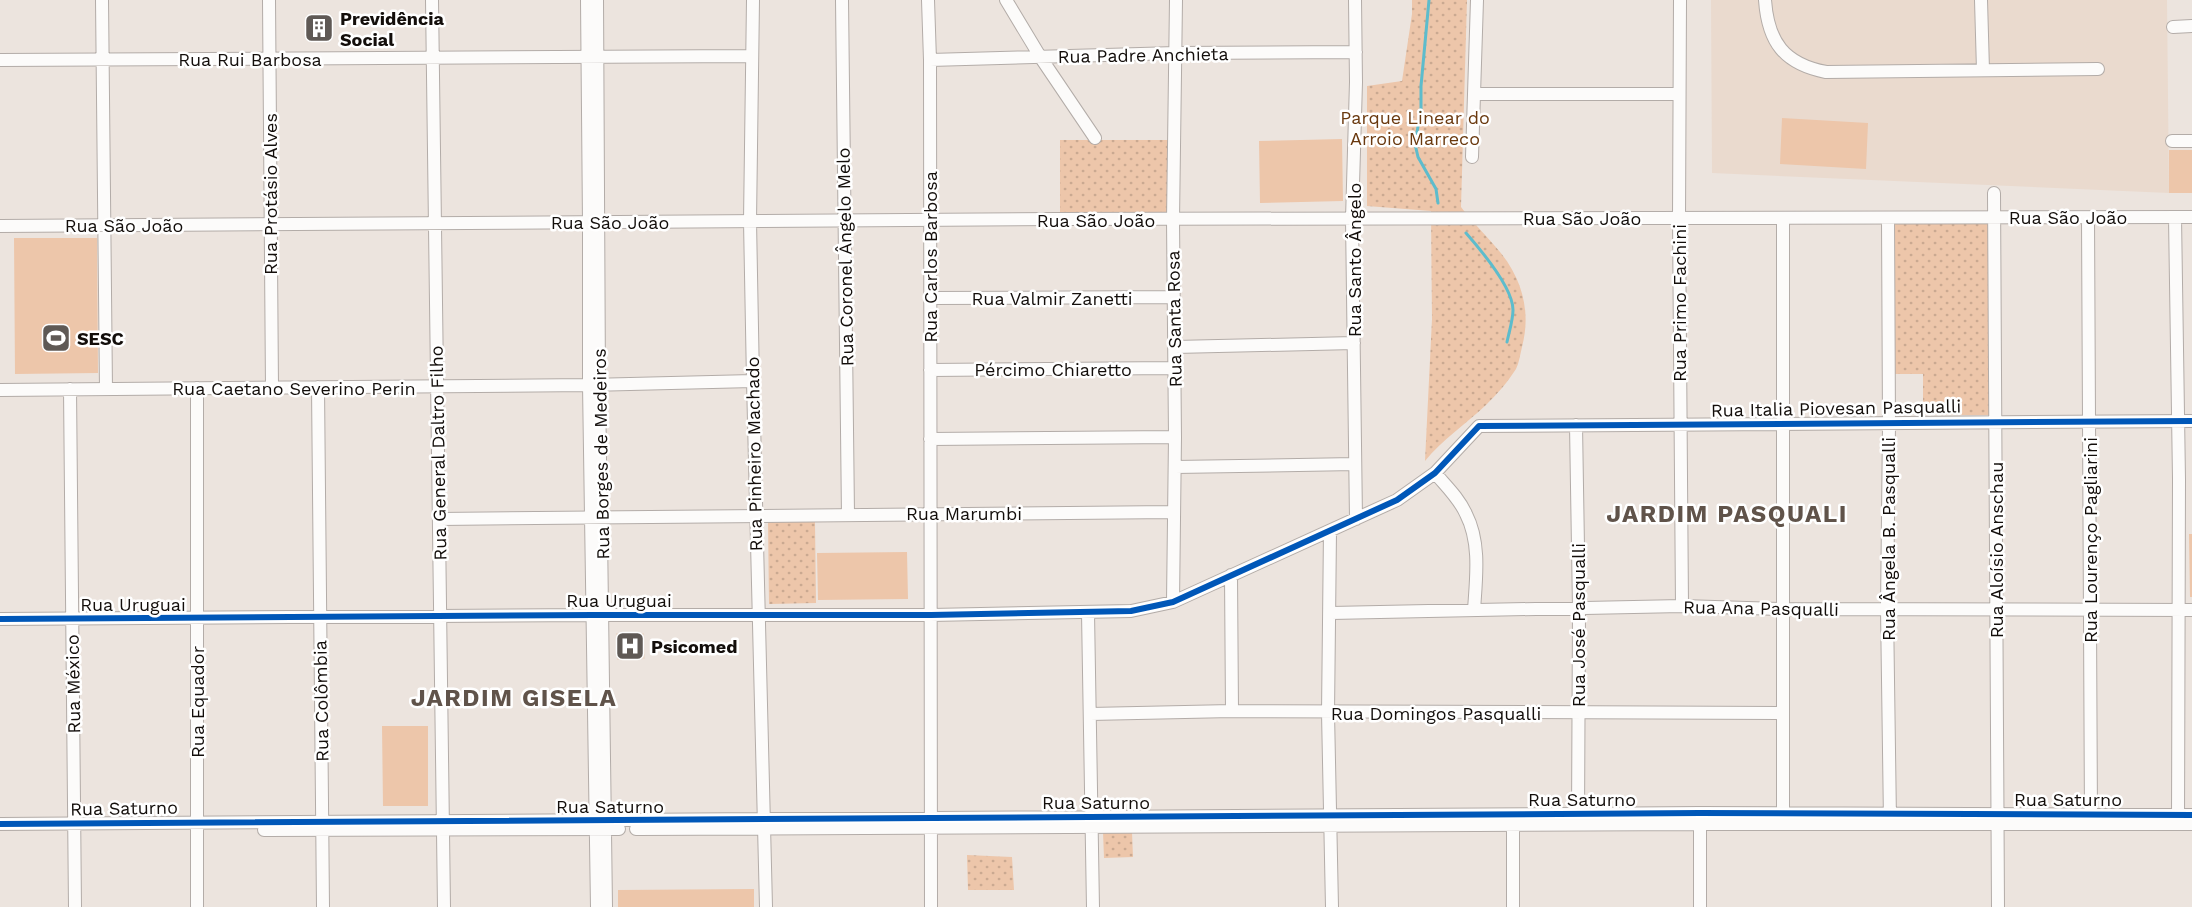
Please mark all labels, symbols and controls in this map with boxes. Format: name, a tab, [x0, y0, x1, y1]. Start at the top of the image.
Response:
place label: Previdência Social	[340, 8, 444, 50]
building icon: Previdência Social	[303, 12, 335, 44]
street label: Rua Padre Anchieta	[1057, 43, 1229, 67]
street label: Rua Rui Barbosa	[178, 49, 322, 70]
park label: Parque Linear do Arroio Marreco	[1340, 107, 1490, 149]
street label: Rua Protásio Alves	[260, 113, 281, 275]
street label: Rua Coronel Ângelo Melo	[833, 147, 857, 367]
street label: Rua Carlos Barbosa	[920, 171, 941, 343]
street label: Rua Santo Ângelo	[1344, 183, 1365, 337]
street label: Rua São João	[2009, 207, 2127, 228]
street label: Rua São João	[1523, 208, 1641, 229]
street label: Rua São João	[1037, 210, 1155, 231]
street label: Rua São João	[551, 212, 669, 233]
street label: Rua São João	[65, 215, 183, 236]
street label: Rua Primo Fachini	[1669, 224, 1690, 382]
street label: Rua Santa Rosa	[1162, 250, 1186, 388]
street label: Rua Valmir Zanetti	[972, 288, 1132, 309]
sports icon: SESC	[40, 322, 72, 354]
place label: SESC	[77, 328, 124, 349]
street label: Rua General Daltro Filho	[426, 345, 450, 561]
street label: Rua Borges de Medeiros	[589, 348, 613, 560]
street label: Rua Pinheiro Machado	[742, 356, 766, 552]
street label: Pércimo Chiaretto	[974, 359, 1132, 380]
street label: Rua Caetano Severino Perin	[172, 378, 416, 399]
street label: Rua Italia Piovesan Pasqualli	[1711, 395, 1961, 421]
street label: Rua Ângela B. Pasqualli	[1878, 437, 1899, 641]
street label: Rua Lourenço Pagliarini	[2080, 437, 2101, 643]
street label: Rua Aloísio Anschau	[1986, 462, 2007, 638]
district label: JARDIM PASQUALI	[1606, 500, 1848, 528]
street label: Rua Marumbi	[906, 503, 1022, 524]
street label: Rua José Pasqualli	[1568, 543, 1589, 707]
street label: Rua Uruguai	[566, 590, 672, 611]
street label: Rua Uruguai	[80, 594, 186, 615]
street label: Rua Ana Pasqualli	[1683, 596, 1839, 620]
hospital icon: Psicomed	[614, 630, 646, 662]
street label: Rua México	[62, 634, 84, 734]
place label: Psicomed	[651, 636, 738, 657]
street label: Rua Colômbia	[309, 640, 333, 762]
street label: Rua Equador	[187, 646, 208, 758]
district label: JARDIM GISELA	[411, 684, 617, 712]
street label: Rua Domingos Pasqualli	[1331, 703, 1541, 724]
street label: Rua Saturno	[1528, 789, 1636, 810]
street label: Rua Saturno	[2014, 789, 2122, 810]
street label: Rua Saturno	[1042, 792, 1150, 813]
street label: Rua Saturno	[556, 796, 664, 817]
street label: Rua Saturno	[70, 797, 178, 819]

